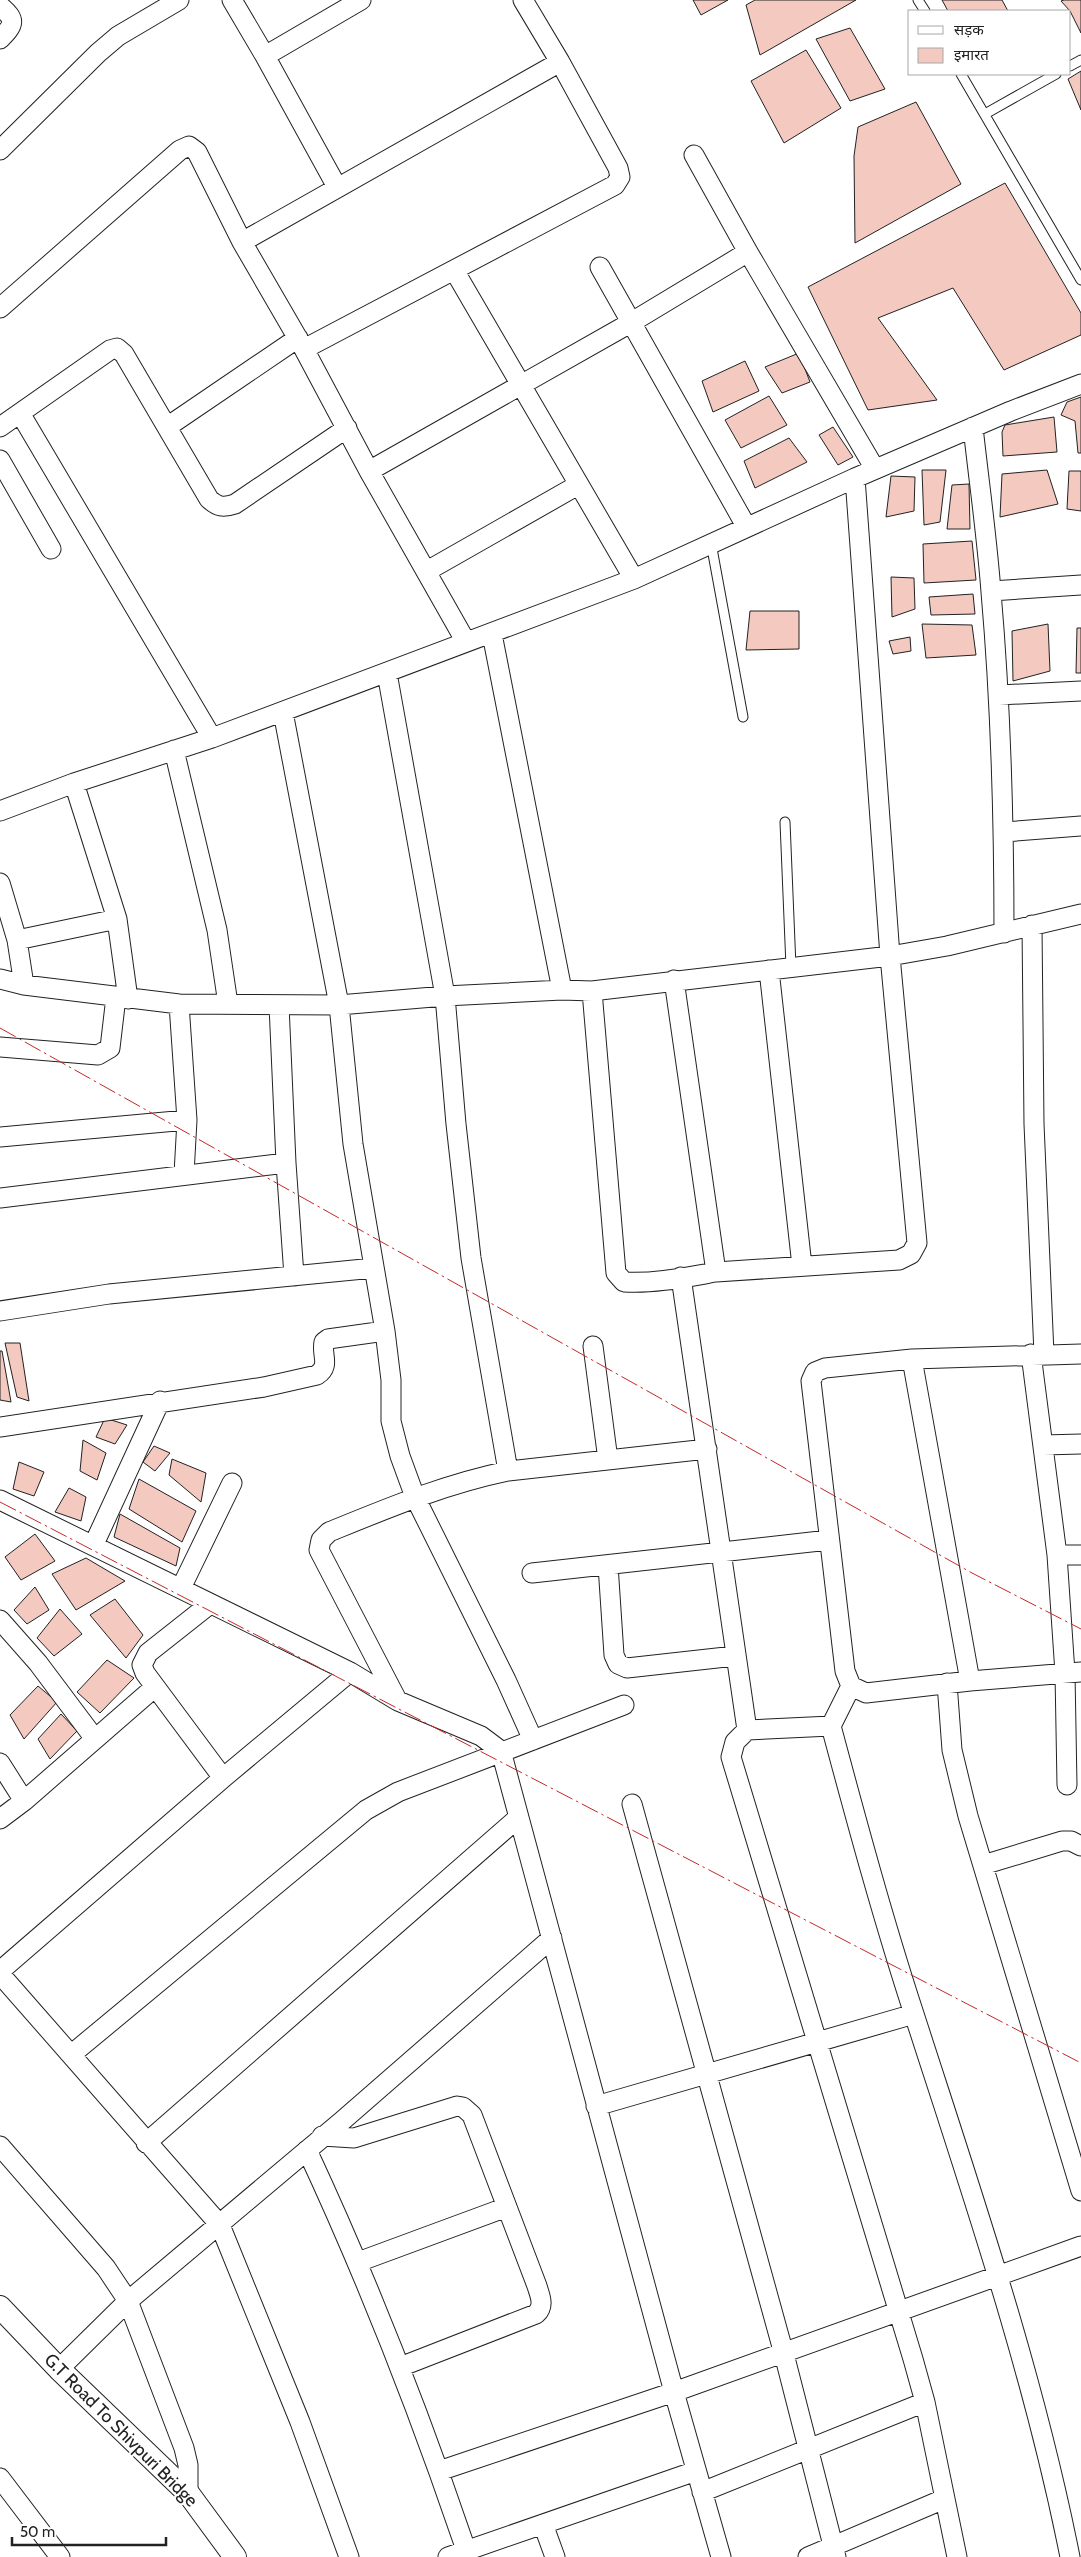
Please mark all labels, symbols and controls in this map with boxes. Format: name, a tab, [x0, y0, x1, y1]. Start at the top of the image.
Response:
legend	[908, 10, 1071, 75]
text: सड़क	[954, 21, 984, 39]
text: इमारत	[954, 46, 989, 64]
street label: G.T Road To Shivpuri Bridge	[40, 2349, 202, 2511]
scale bar	[12, 2514, 166, 2546]
text: 50 m	[20, 2523, 55, 2541]

